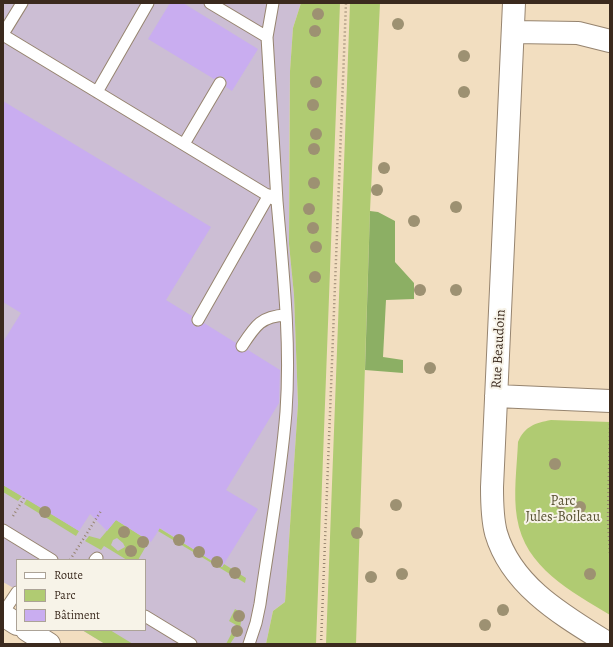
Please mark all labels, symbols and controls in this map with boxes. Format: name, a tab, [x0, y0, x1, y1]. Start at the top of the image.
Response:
street label: Rue Beaudoin	[489, 309, 509, 389]
park label: Parc Jules-Boileau	[526, 494, 600, 526]
legend	[16, 559, 146, 631]
text: Route	[54, 567, 83, 583]
text: Parc	[54, 587, 76, 603]
text: Bâtiment	[54, 607, 100, 623]

